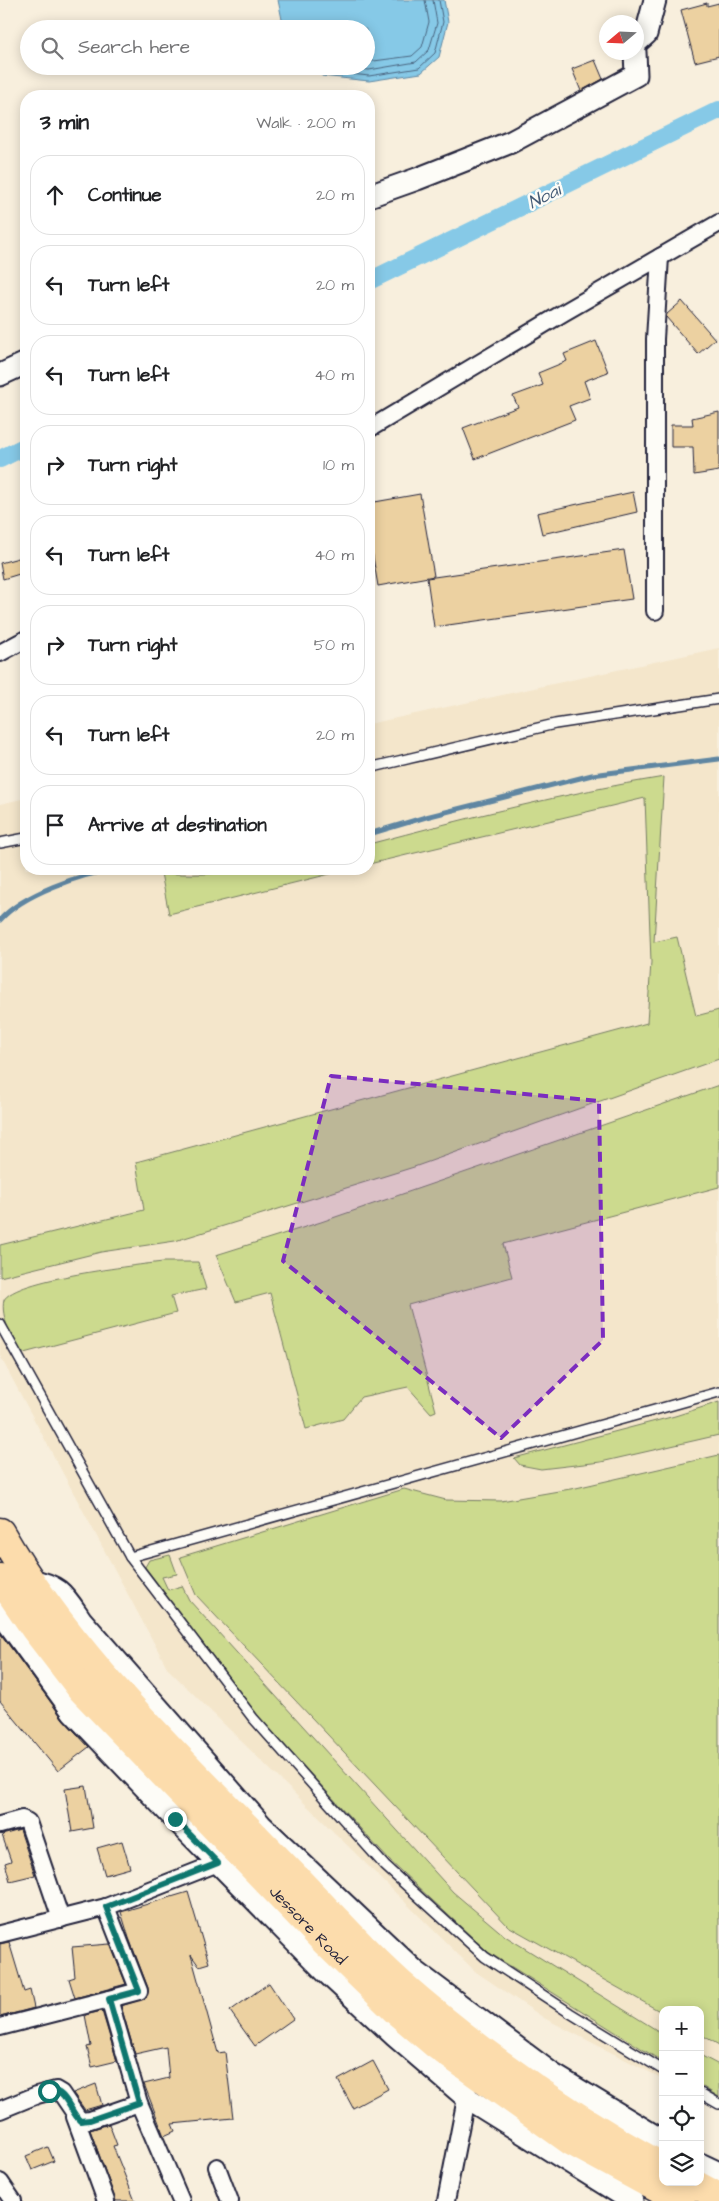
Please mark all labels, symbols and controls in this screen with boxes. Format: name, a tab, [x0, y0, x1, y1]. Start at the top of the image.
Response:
north arrow	[599, 15, 644, 60]
search box	[20, 20, 375, 75]
icon: search	[38, 34, 66, 62]
text: Search here	[78, 34, 190, 61]
text: 3 min	[40, 108, 89, 137]
text: Walk · 200 m	[256, 112, 355, 134]
water label: Noai	[524, 177, 567, 215]
icon: ahead	[41, 181, 69, 209]
text: Continue	[88, 182, 162, 209]
text: 20 m	[316, 184, 354, 206]
icon: left	[41, 271, 69, 299]
text: Turn left	[88, 272, 169, 299]
text: 20 m	[316, 274, 354, 296]
icon: left	[41, 361, 69, 389]
text: Turn left	[88, 362, 169, 389]
text: 40 m	[314, 364, 354, 386]
icon: right	[41, 451, 69, 479]
text: Turn right	[88, 452, 177, 479]
text: 10 m	[323, 454, 354, 476]
icon: left	[41, 541, 69, 569]
text: Turn left	[88, 542, 169, 569]
text: 40 m	[314, 544, 354, 566]
icon: right	[41, 631, 69, 659]
text: Turn right	[88, 632, 177, 659]
text: 50 m	[314, 634, 354, 656]
icon: left	[41, 721, 69, 749]
text: Turn left	[88, 722, 169, 749]
text: 20 m	[316, 724, 354, 746]
icon: arrive	[41, 811, 69, 839]
text: Arrive at destination	[88, 812, 267, 839]
route end	[164, 1808, 187, 1831]
street label: Jessore Road	[264, 1881, 352, 1970]
map controls	[659, 2006, 704, 2186]
button: +	[659, 2006, 704, 2051]
button: −	[659, 2051, 704, 2096]
route start	[38, 2080, 61, 2103]
button: locate	[659, 2096, 704, 2141]
button: layers	[659, 2141, 704, 2186]

